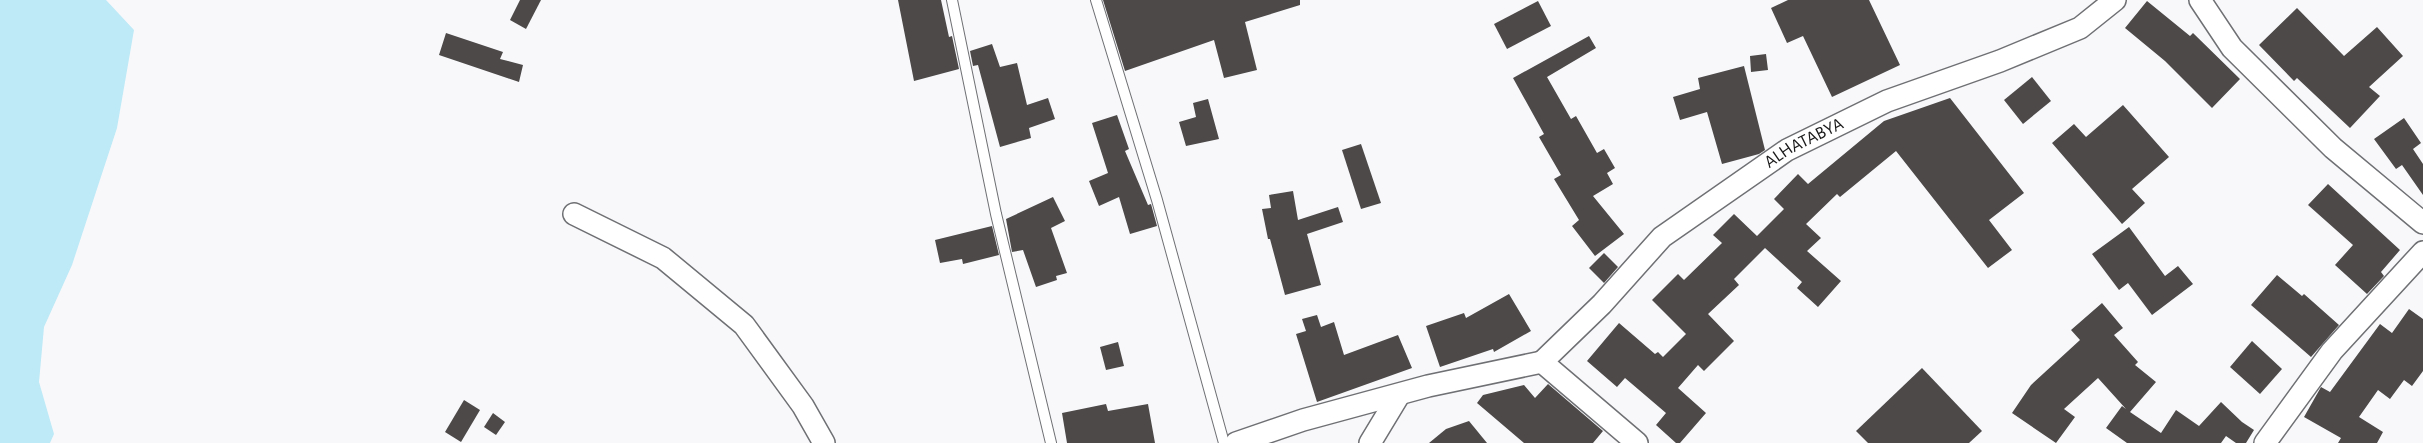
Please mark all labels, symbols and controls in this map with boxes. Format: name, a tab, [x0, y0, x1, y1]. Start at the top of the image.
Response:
street label: ALHATABYA	[1761, 115, 1847, 172]

